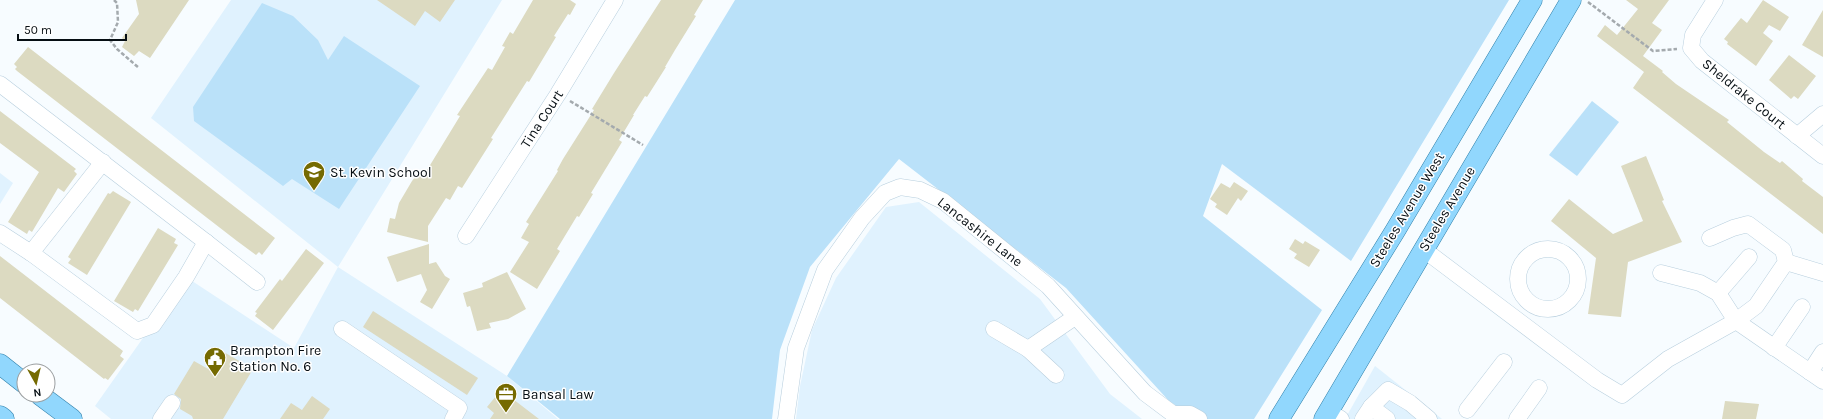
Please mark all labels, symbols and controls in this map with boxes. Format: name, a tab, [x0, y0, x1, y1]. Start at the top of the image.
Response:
scale bar	[18, 16, 126, 42]
text: 50 m	[24, 23, 52, 37]
street label: Sheldrake Court	[1699, 55, 1789, 133]
street label: Tina Court	[517, 87, 567, 151]
street label: Steeles Avenue West	[1366, 149, 1448, 271]
school or university icon: St. Kevin School	[301, 159, 327, 192]
street label: Steeles Avenue	[1415, 163, 1479, 255]
place label: St. Kevin School	[330, 164, 432, 181]
street label: Lancashire Lane	[934, 194, 1026, 270]
place label: Brampton Fire Station No. 6	[230, 342, 321, 375]
public building icon: Brampton Fire Station No. 6	[202, 345, 228, 378]
north arrow	[16, 363, 56, 403]
office icon: Bansal Law	[493, 381, 519, 414]
text: N	[33, 385, 42, 399]
place label: Bansal Law	[522, 386, 594, 403]

